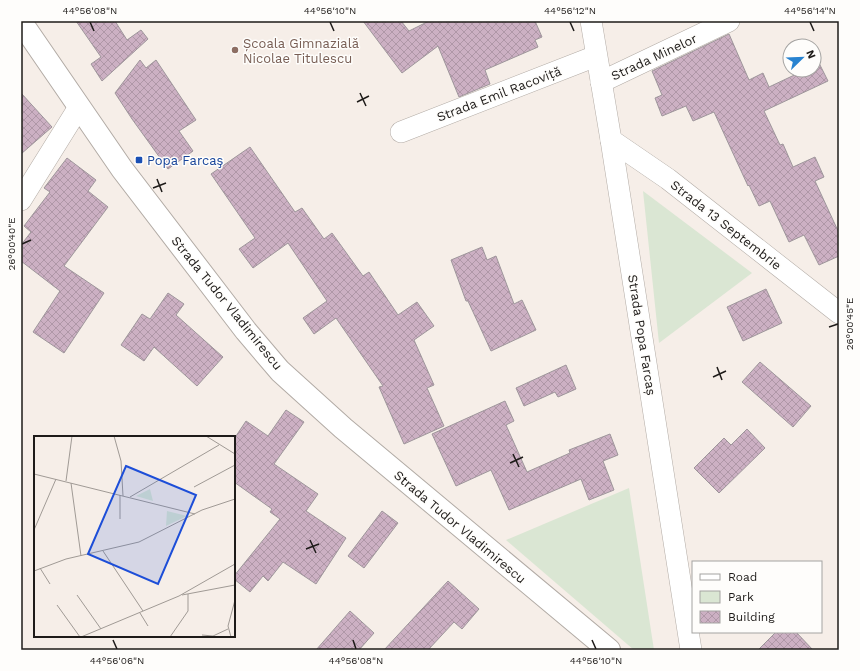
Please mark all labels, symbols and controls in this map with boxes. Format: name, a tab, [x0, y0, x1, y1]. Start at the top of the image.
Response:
text: 44°56'08"N	[63, 5, 117, 16]
text: 44°56'10"N	[304, 5, 356, 16]
text: 44°56'12"N	[544, 5, 596, 16]
text: 44°56'14"N	[784, 5, 836, 16]
street label: Strada Minelor	[609, 31, 699, 83]
place label: Școala Gimnazială Nicolae Titulescu	[243, 36, 360, 66]
north arrow	[782, 38, 822, 78]
marker: Școala Gimnazială Nicolae Titulescu	[230, 45, 240, 55]
text: N	[803, 48, 818, 61]
street label: Strada Emil Racoviță	[435, 63, 564, 126]
place label: Popa Farcaş	[147, 153, 224, 168]
marker: Popa Farcaş	[134, 155, 144, 165]
street label: Strada 13 Septembrie	[668, 177, 784, 273]
text: 26°00'40"E	[6, 217, 17, 271]
street label: Strada Tudor Vladimirescu	[168, 233, 286, 373]
street label: Strada Popa Farcaș	[624, 273, 659, 397]
text: 26°00'45"E	[844, 298, 855, 350]
inset map	[34, 436, 235, 637]
street label: Strada Tudor Vladimirescu	[391, 467, 529, 587]
legend	[692, 561, 822, 633]
text: Road	[728, 570, 757, 584]
text: Park	[728, 590, 754, 604]
text: Building	[728, 610, 775, 624]
text: 44°56'06"N	[90, 655, 144, 666]
text: 44°56'08"N	[329, 655, 383, 666]
text: 44°56'10"N	[570, 655, 622, 666]

